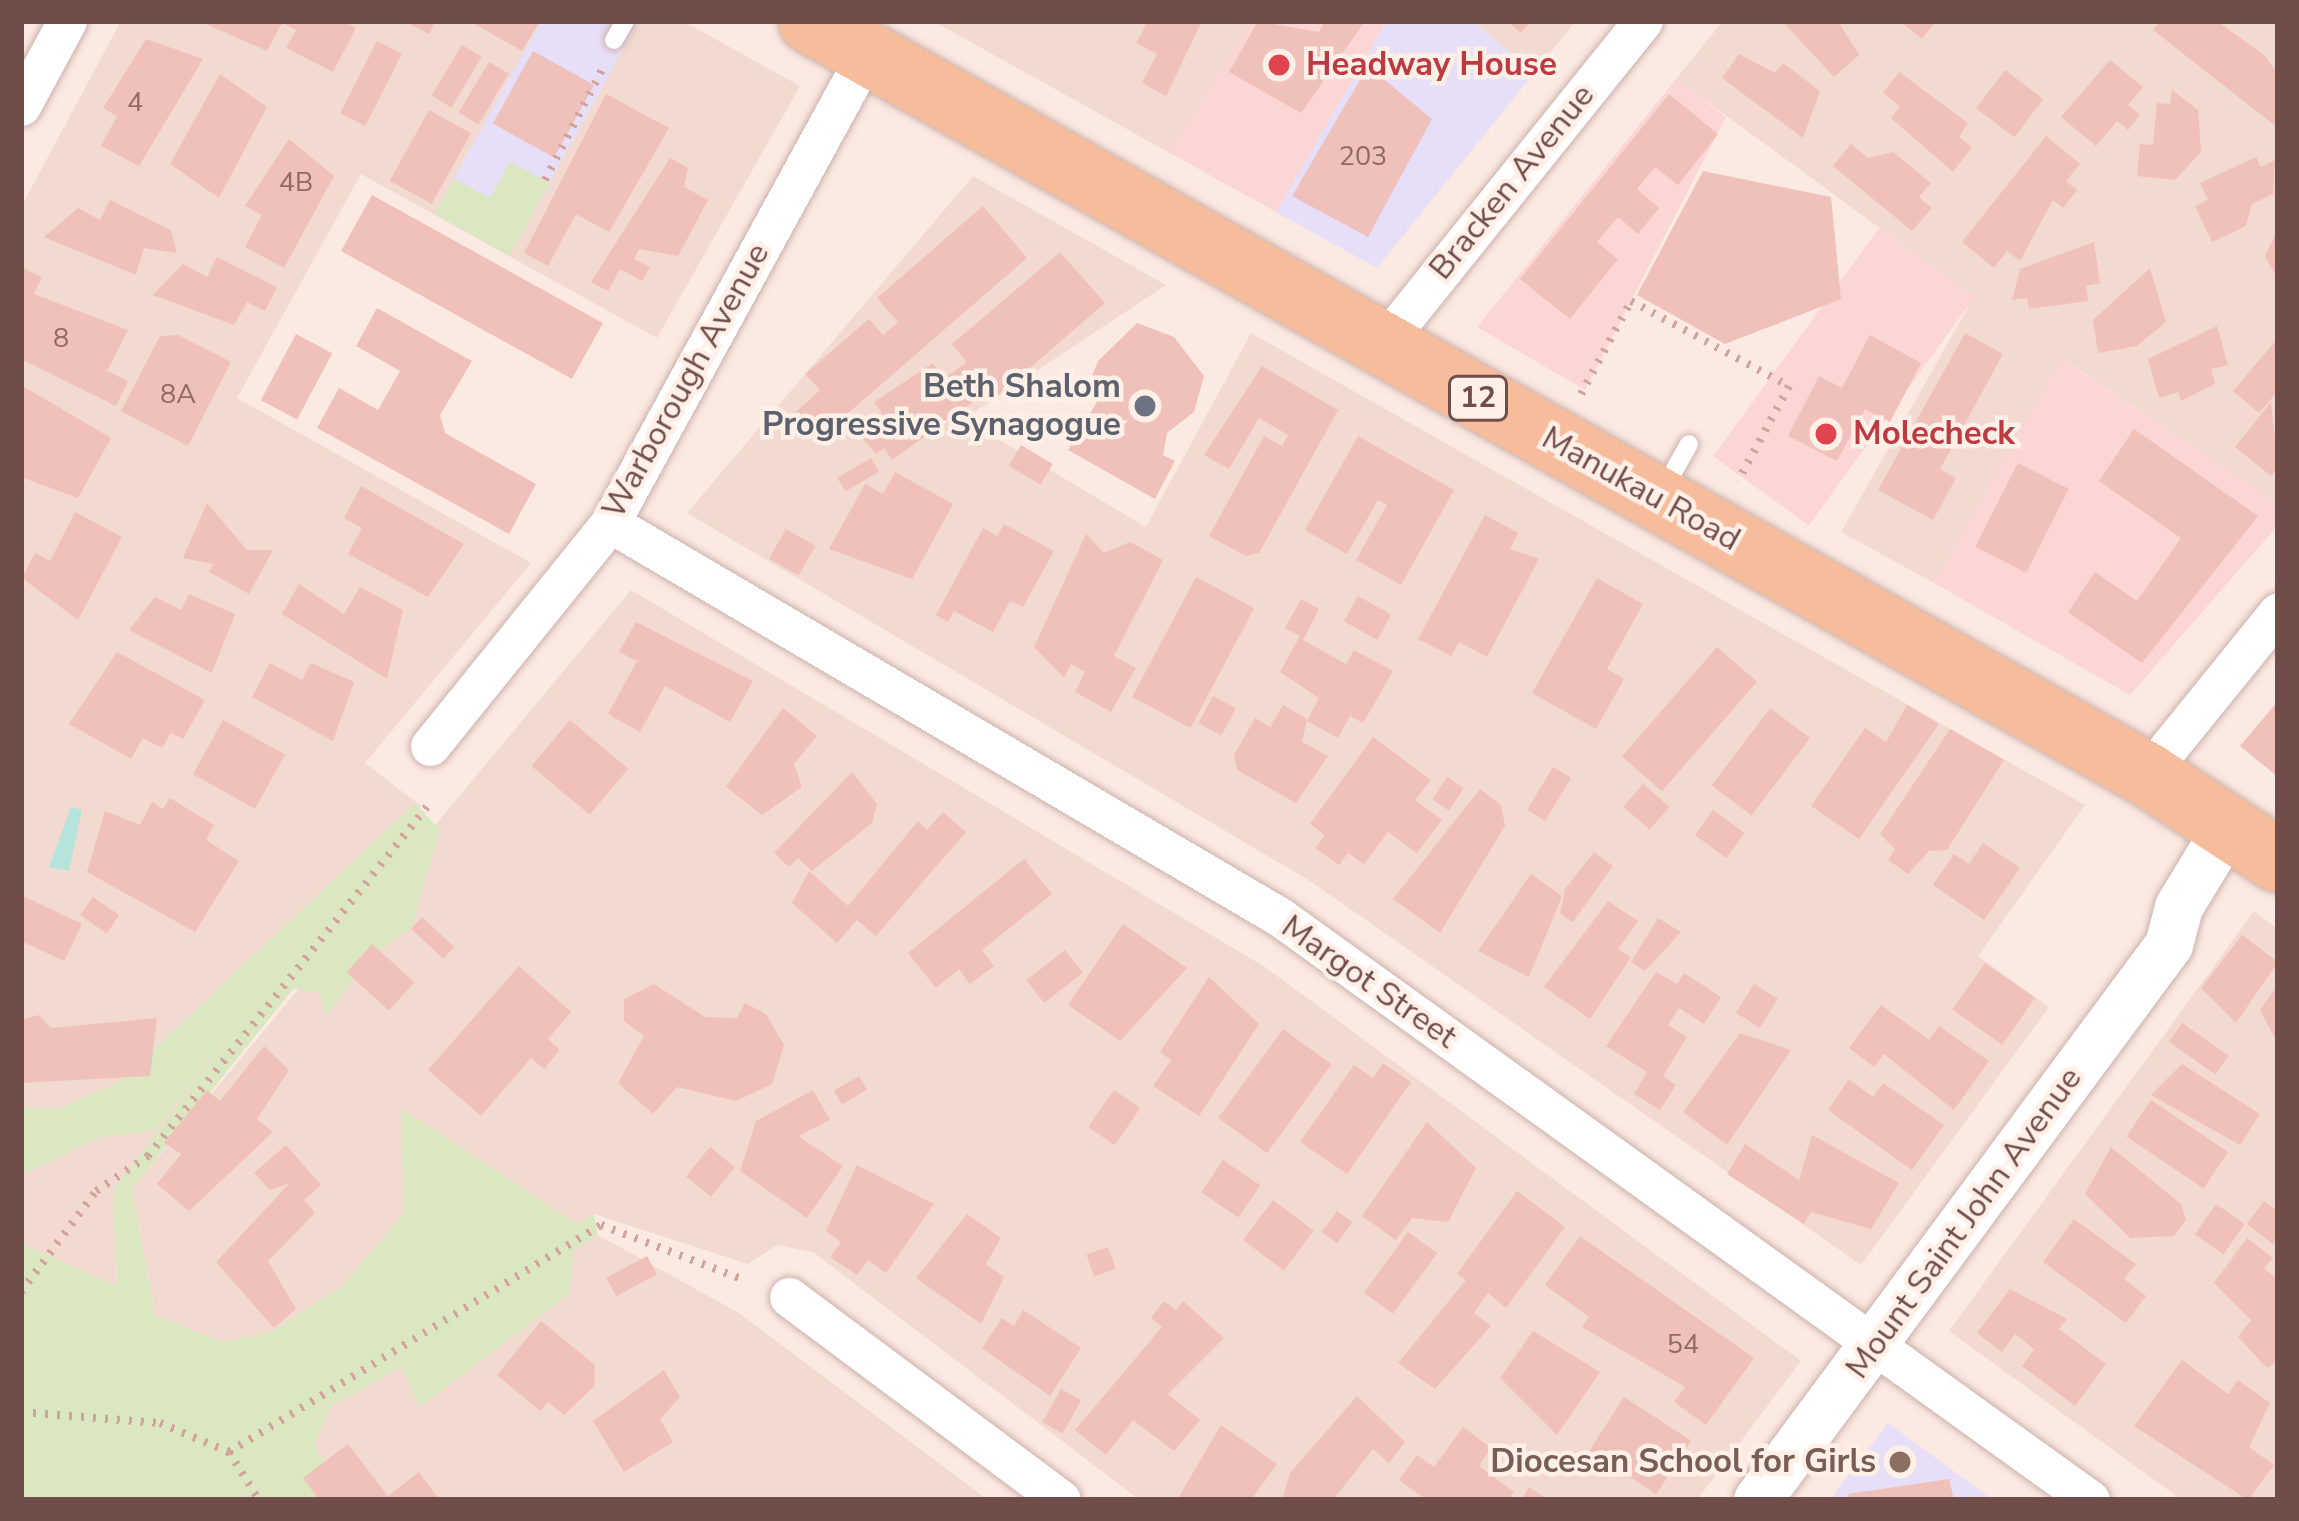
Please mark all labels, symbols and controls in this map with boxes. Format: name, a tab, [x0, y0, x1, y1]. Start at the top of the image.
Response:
place label: Headway House	[1306, 45, 1557, 85]
marker: Headway House	[1263, 49, 1295, 81]
street label: Bracken Avenue	[1421, 76, 1603, 288]
house number: 4	[127, 87, 143, 119]
house number: 203	[1339, 141, 1387, 173]
house number: 4B	[279, 167, 313, 199]
street label: Warborough Avenue	[594, 236, 778, 526]
house number: 8	[53, 323, 69, 355]
place label: Beth Shalom Progressive Synagogue	[762, 367, 1121, 445]
road number: 12	[1448, 374, 1508, 422]
house number: 8A	[160, 379, 196, 411]
marker: Beth Shalom Progressive Synagogue	[1132, 393, 1158, 419]
place label: Molecheck	[1853, 414, 2015, 454]
street label: Manukau Road	[1535, 418, 1747, 560]
marker: Molecheck	[1810, 418, 1842, 450]
street label: Margot Street	[1274, 907, 1464, 1057]
street label: Mount Saint John Avenue	[1838, 1060, 2090, 1386]
house number: 54	[1667, 1329, 1699, 1361]
place label: Diocesan School for Girls	[1490, 1442, 1876, 1482]
marker: Diocesan School for Girls	[1887, 1449, 1913, 1475]

